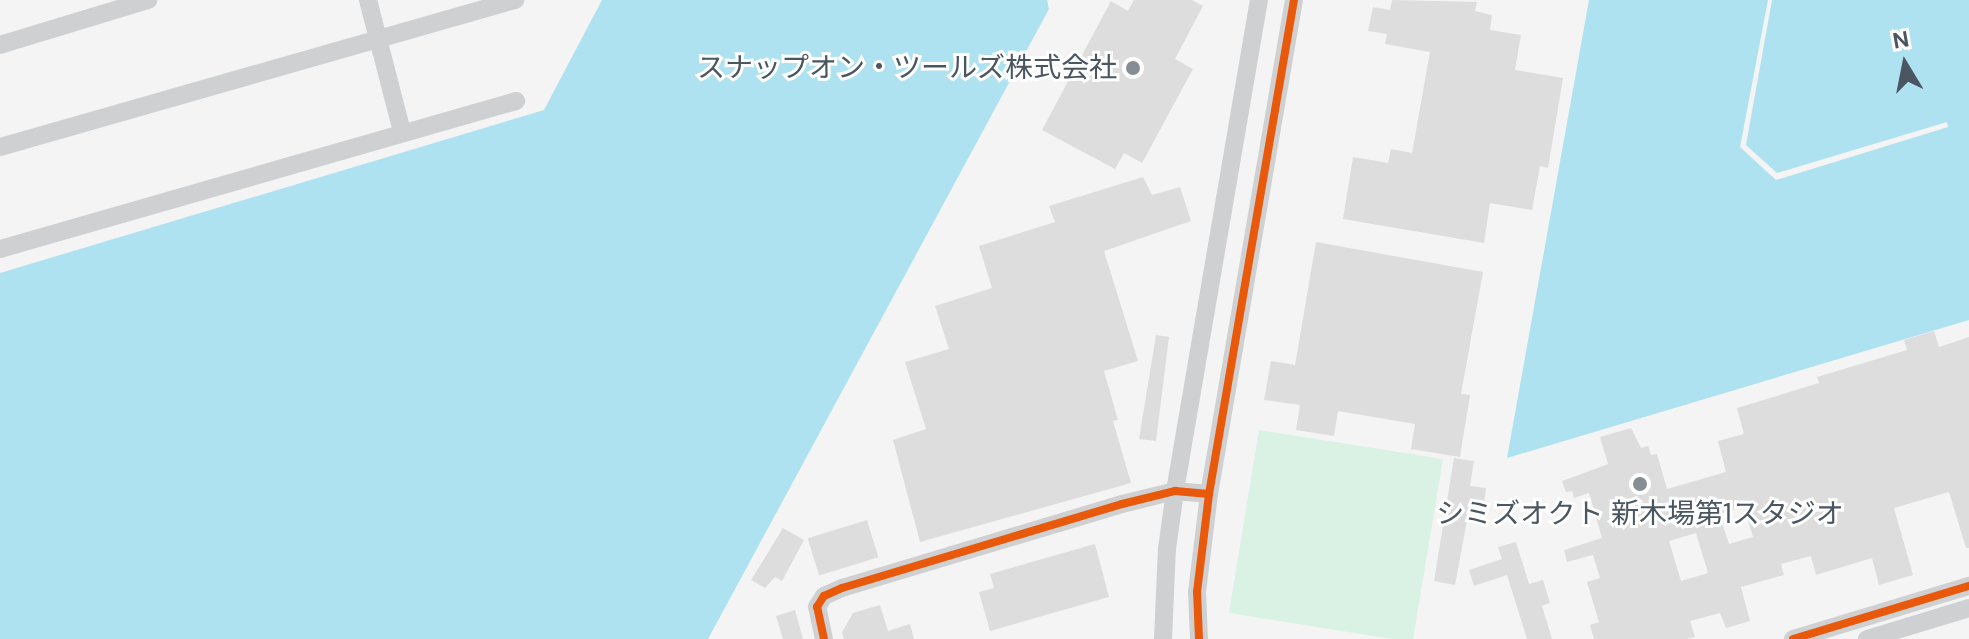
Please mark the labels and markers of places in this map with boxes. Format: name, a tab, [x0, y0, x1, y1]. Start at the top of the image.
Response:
place label: スナップオン・ツールズ株式会社	[697, 51, 1117, 85]
marker: スナップオン・ツールズ株式会社	[1124, 59, 1142, 77]
marker: シミズオクト 新木場第1スタジオ	[1631, 475, 1649, 493]
place label: シミズオクト 新木場第1スタジオ	[1436, 497, 1844, 531]

